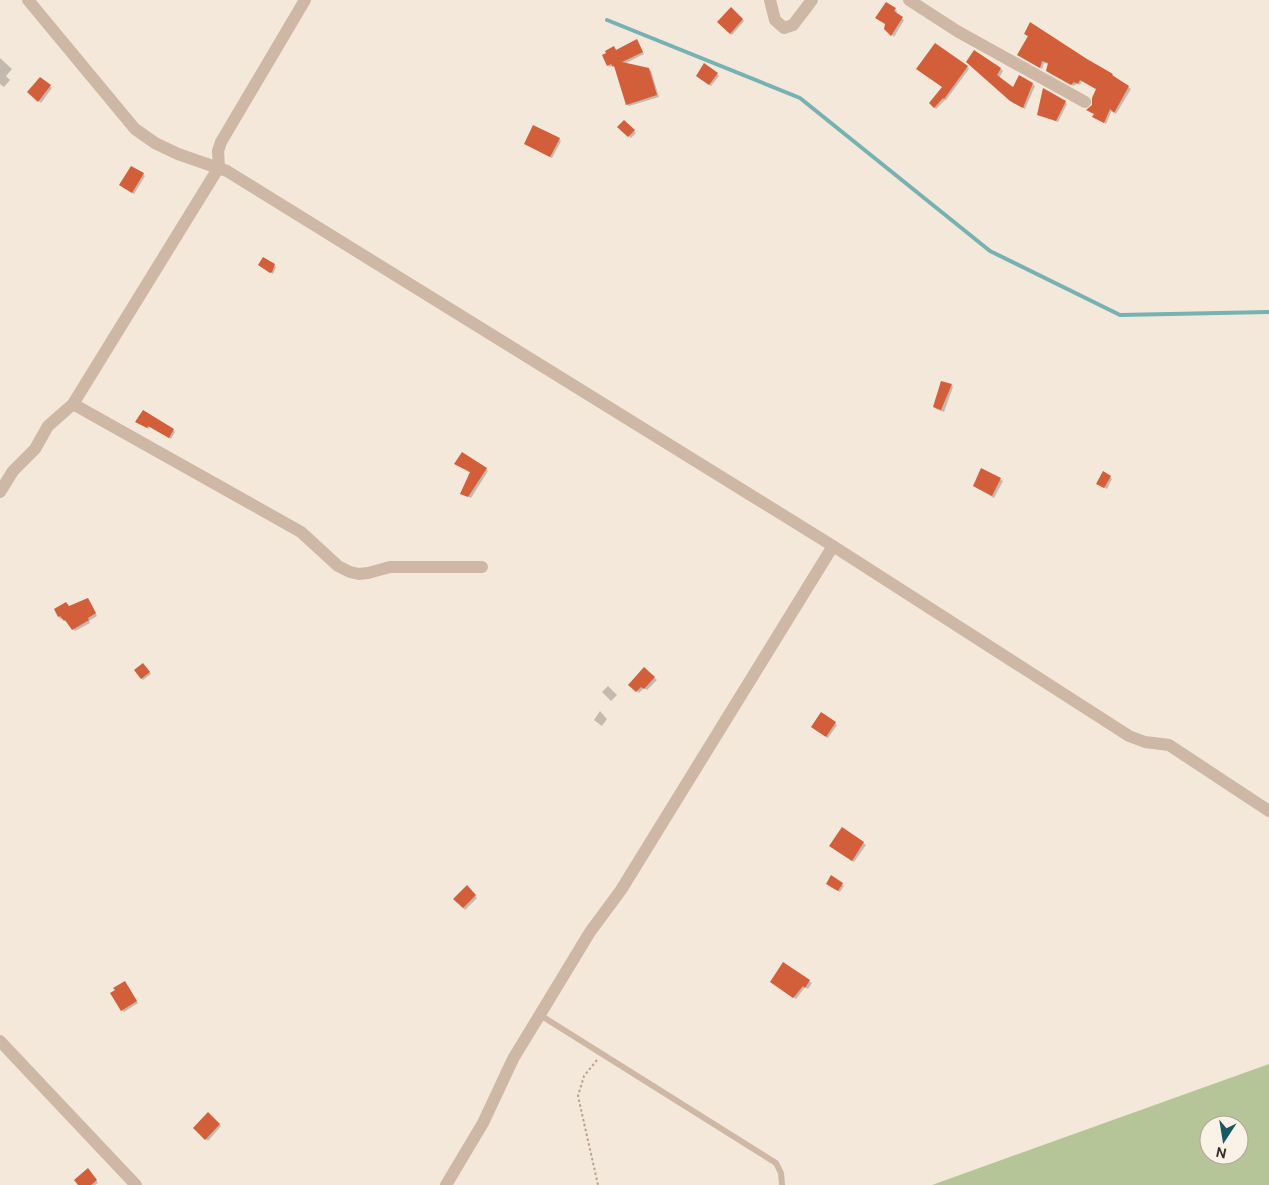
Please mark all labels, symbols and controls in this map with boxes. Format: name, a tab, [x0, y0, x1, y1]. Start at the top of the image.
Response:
north arrow	[1199, 1115, 1249, 1165]
text: N	[1214, 1143, 1228, 1163]

